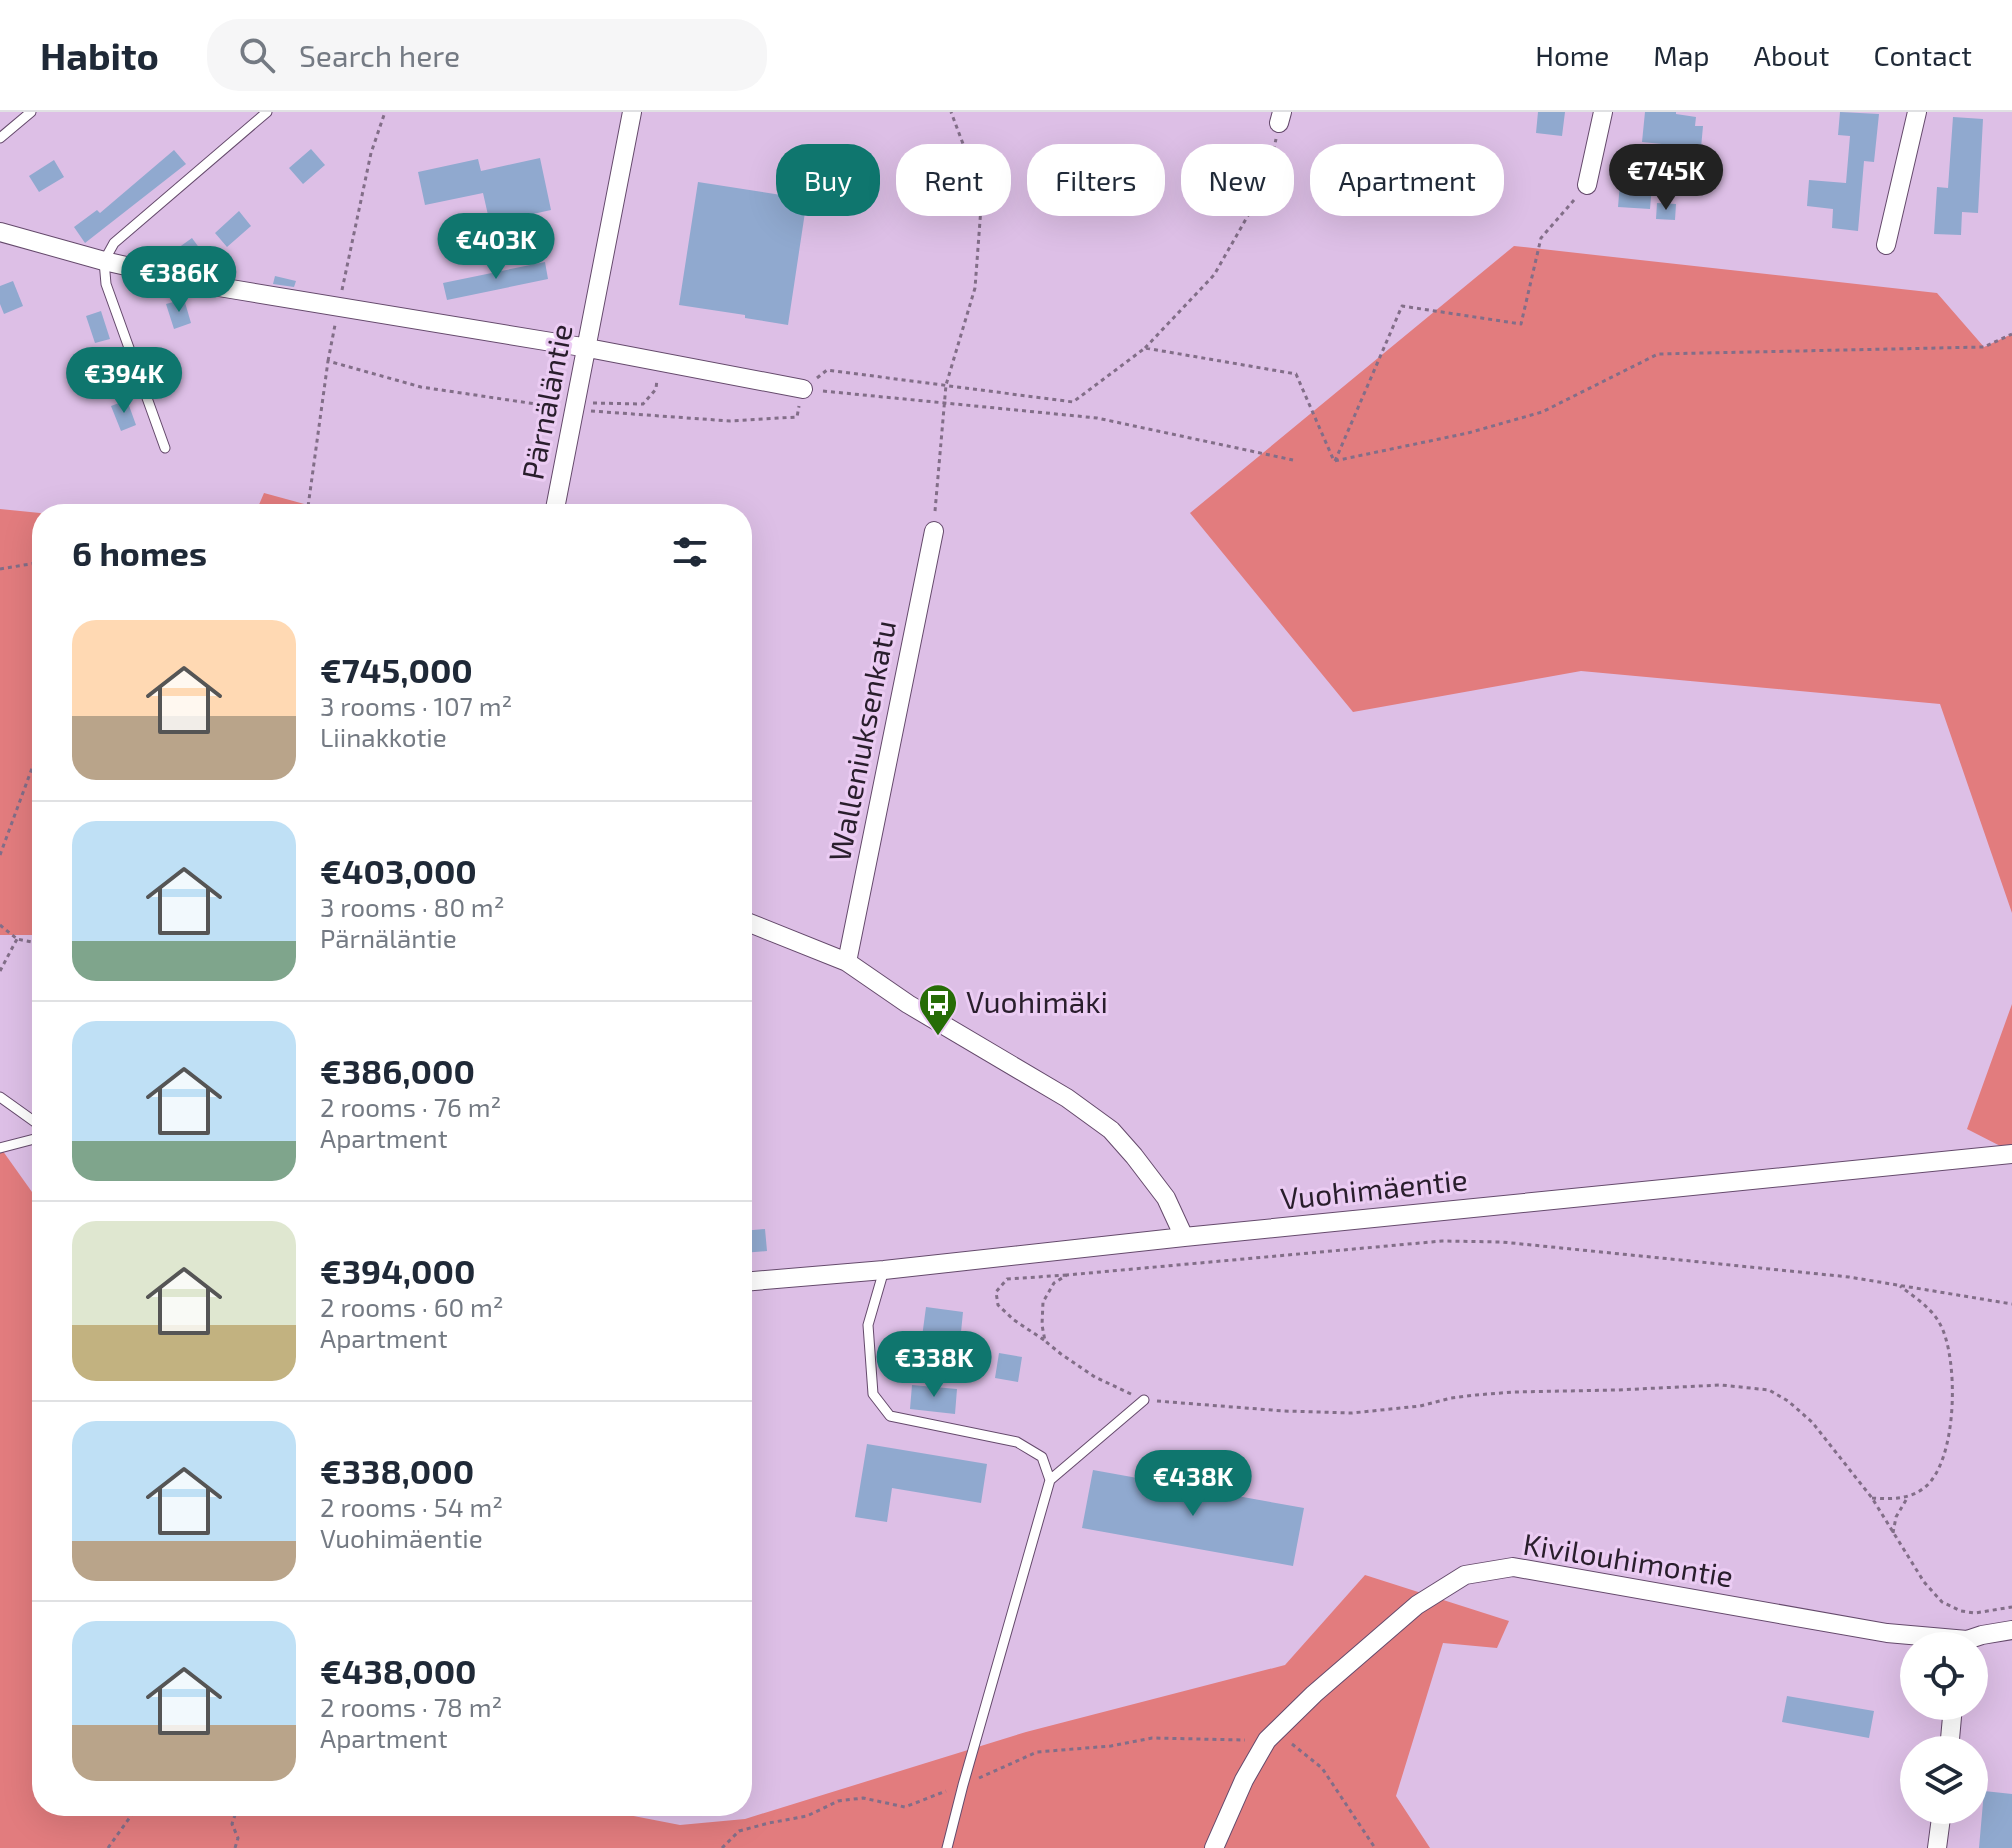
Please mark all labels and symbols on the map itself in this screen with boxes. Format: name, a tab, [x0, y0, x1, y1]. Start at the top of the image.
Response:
pin: €745K	[1610, 144, 1722, 212]
pin: €403K	[440, 213, 552, 281]
pin: €386K	[123, 246, 235, 314]
street label: Pärnäläntie	[513, 321, 579, 482]
pin: €394K	[68, 347, 180, 415]
street label: Walleniuksenkatu	[820, 617, 902, 864]
bus stop icon: Vuohimäki	[917, 982, 959, 1037]
place label: Vuohimäki	[966, 983, 1108, 1019]
street label: Vuohimäentie	[1279, 1160, 1469, 1216]
pin: €338K	[878, 1331, 990, 1399]
pin: €438K	[1137, 1450, 1249, 1518]
street label: Kivilouhimontie	[1521, 1525, 1736, 1593]

